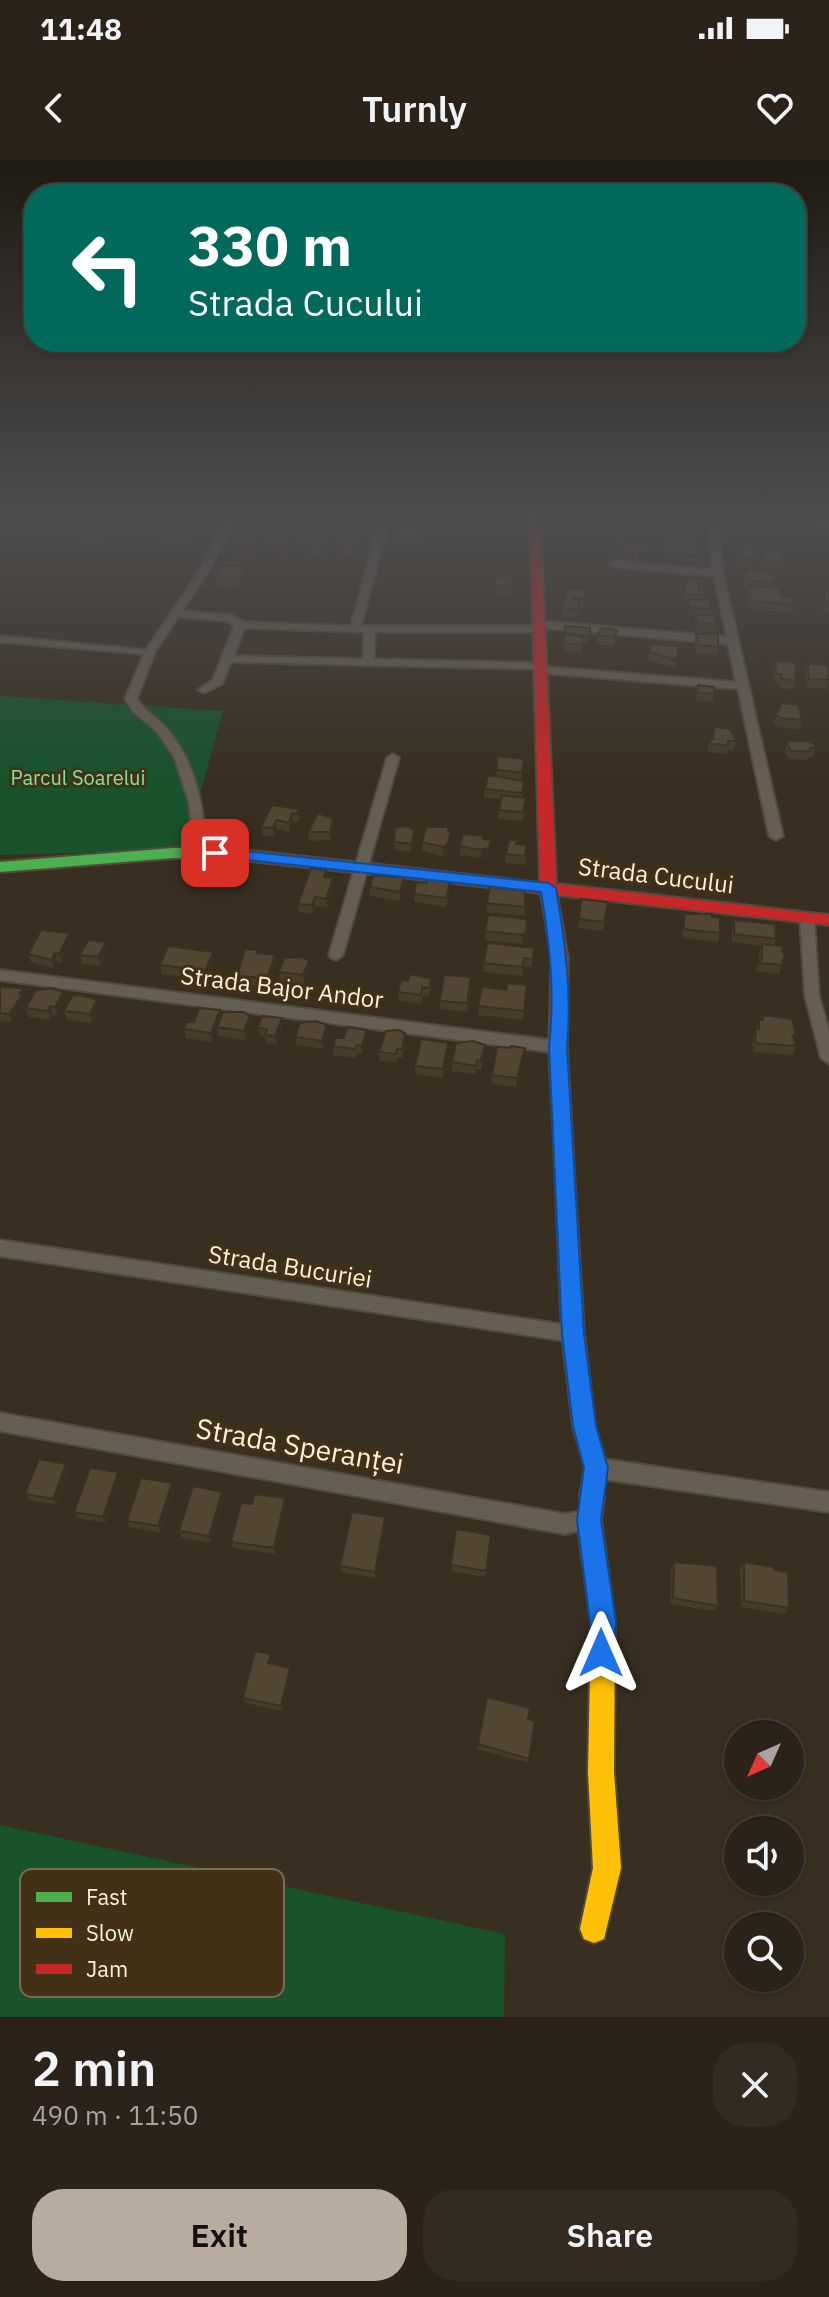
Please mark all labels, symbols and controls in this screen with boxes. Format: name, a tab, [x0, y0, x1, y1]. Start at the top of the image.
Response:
text: 11:48	[40, 9, 122, 48]
text: Turnly	[362, 85, 467, 132]
icon: back	[32, 86, 76, 130]
icon: heart	[753, 86, 797, 130]
text: 330 m	[188, 209, 352, 281]
icon: left	[56, 216, 160, 320]
text: Strada Cucului	[188, 279, 423, 326]
park label: Parcul Soarelui	[11, 764, 145, 791]
pin	[181, 819, 249, 887]
icon: arrive	[193, 831, 237, 875]
street label: Strada Cucului	[576, 850, 736, 900]
street label: Strada Bajor Andor	[179, 959, 385, 1015]
street label: Strada Bucuriei	[206, 1237, 374, 1295]
street label: Strada Speranței	[193, 1409, 407, 1482]
position arrow	[559, 1611, 643, 1695]
north arrow	[724, 1720, 804, 1800]
map controls	[724, 1720, 804, 1992]
button: sound	[724, 1816, 804, 1896]
legend	[20, 1869, 284, 1997]
text: Fast	[86, 1882, 127, 1911]
button: search	[724, 1912, 804, 1992]
text: Slow	[86, 1918, 134, 1947]
text: Jam	[86, 1954, 128, 1983]
text: 2 min	[32, 2037, 156, 2099]
button: close	[713, 2043, 797, 2127]
text: 490 m · 11:50	[32, 2098, 198, 2132]
button: Exit	[32, 2189, 407, 2281]
button: Share	[423, 2189, 797, 2281]

